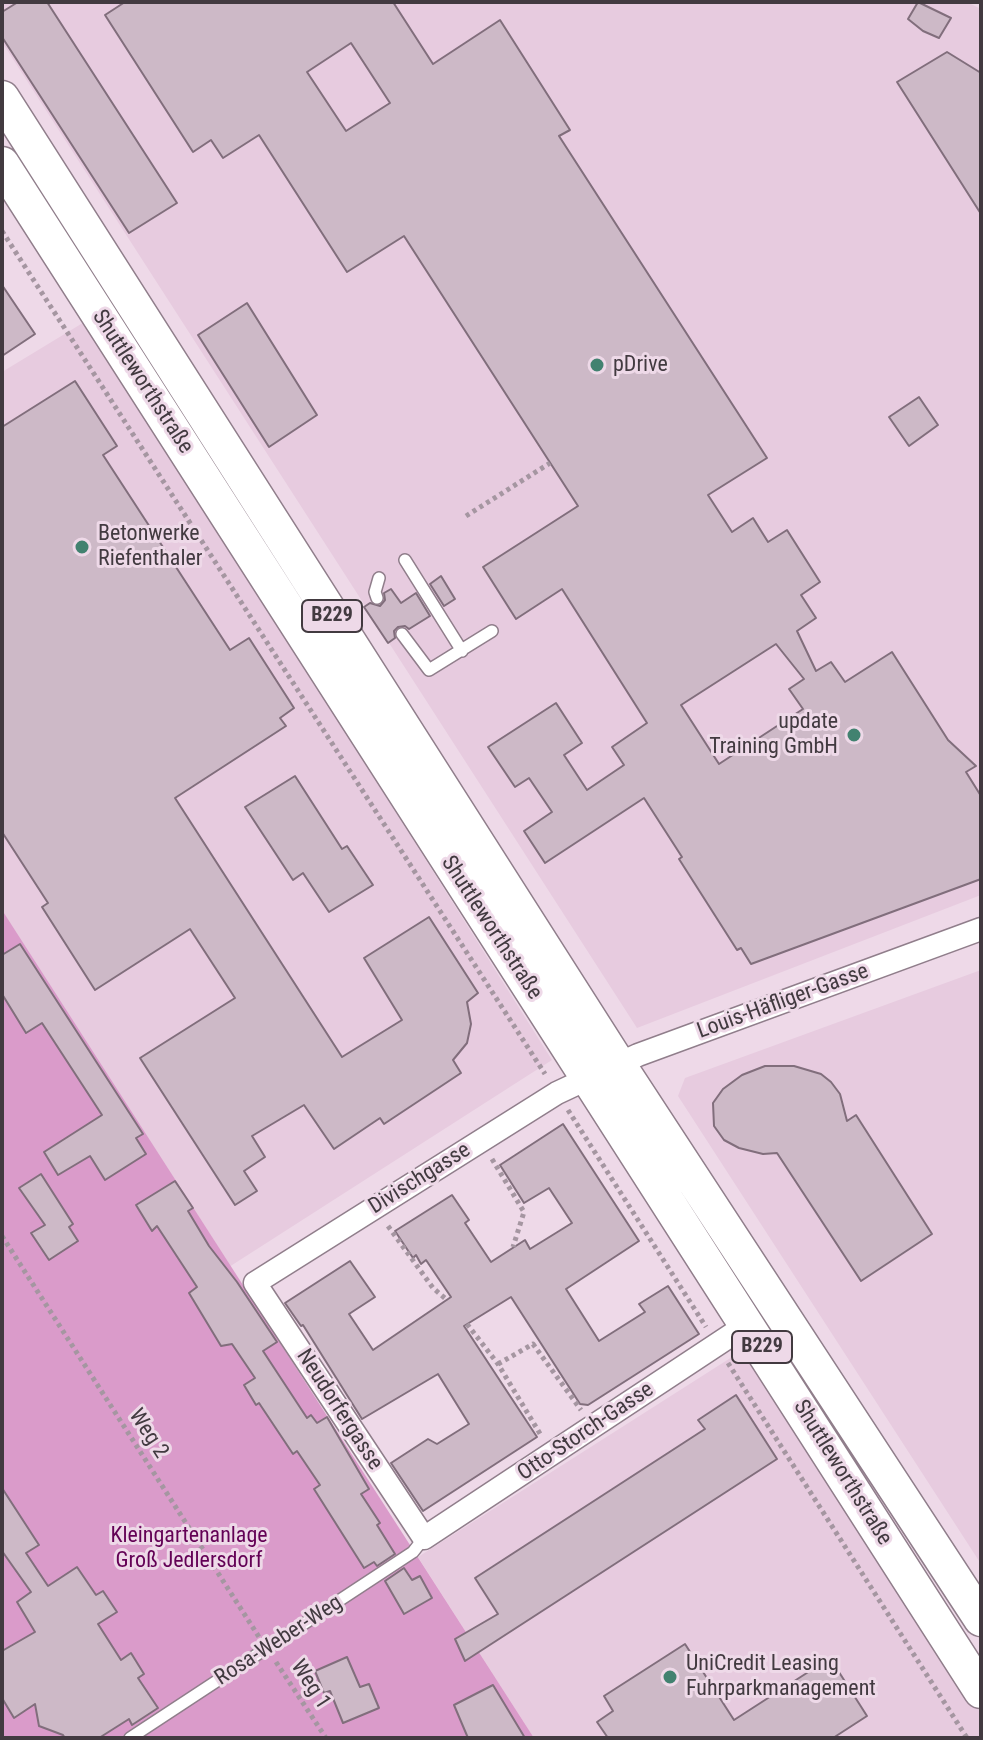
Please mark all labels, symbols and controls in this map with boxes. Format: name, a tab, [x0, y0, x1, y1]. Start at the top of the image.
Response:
street label: Shuttleworthstraße	[86, 305, 198, 459]
place label: pDrive	[613, 352, 668, 378]
marker: pDrive	[588, 356, 606, 374]
place label: Betonwerke Riefenthaler	[98, 521, 202, 572]
marker: Betonwerke Riefenthaler	[73, 538, 91, 556]
road number: B229	[302, 600, 362, 632]
place label: update Training GmbH	[709, 709, 838, 760]
marker: update Training GmbH	[845, 726, 863, 744]
street label: Shuttleworthstraße	[435, 851, 547, 1005]
street label: Louis-Häfliger-Gasse	[694, 959, 872, 1045]
street label: Divischgasse	[364, 1137, 476, 1221]
road number: B229	[732, 1331, 792, 1363]
street label: Neudorfergasse	[290, 1345, 388, 1475]
street label: Otto-Storch-Gasse	[513, 1377, 659, 1487]
street label: Shuttleworthstraße	[787, 1396, 897, 1550]
street label: Weg 2	[122, 1404, 174, 1464]
park label: Kleingartenanlage Groß Jedlersdorf	[110, 1523, 268, 1574]
street label: Rosa-Weber-Weg	[210, 1590, 348, 1692]
place label: UniCredit Leasing Fuhrparkmanagement	[686, 1651, 876, 1702]
street label: Weg 1	[284, 1655, 336, 1715]
marker: UniCredit Leasing Fuhrparkmanagement	[661, 1668, 679, 1686]

